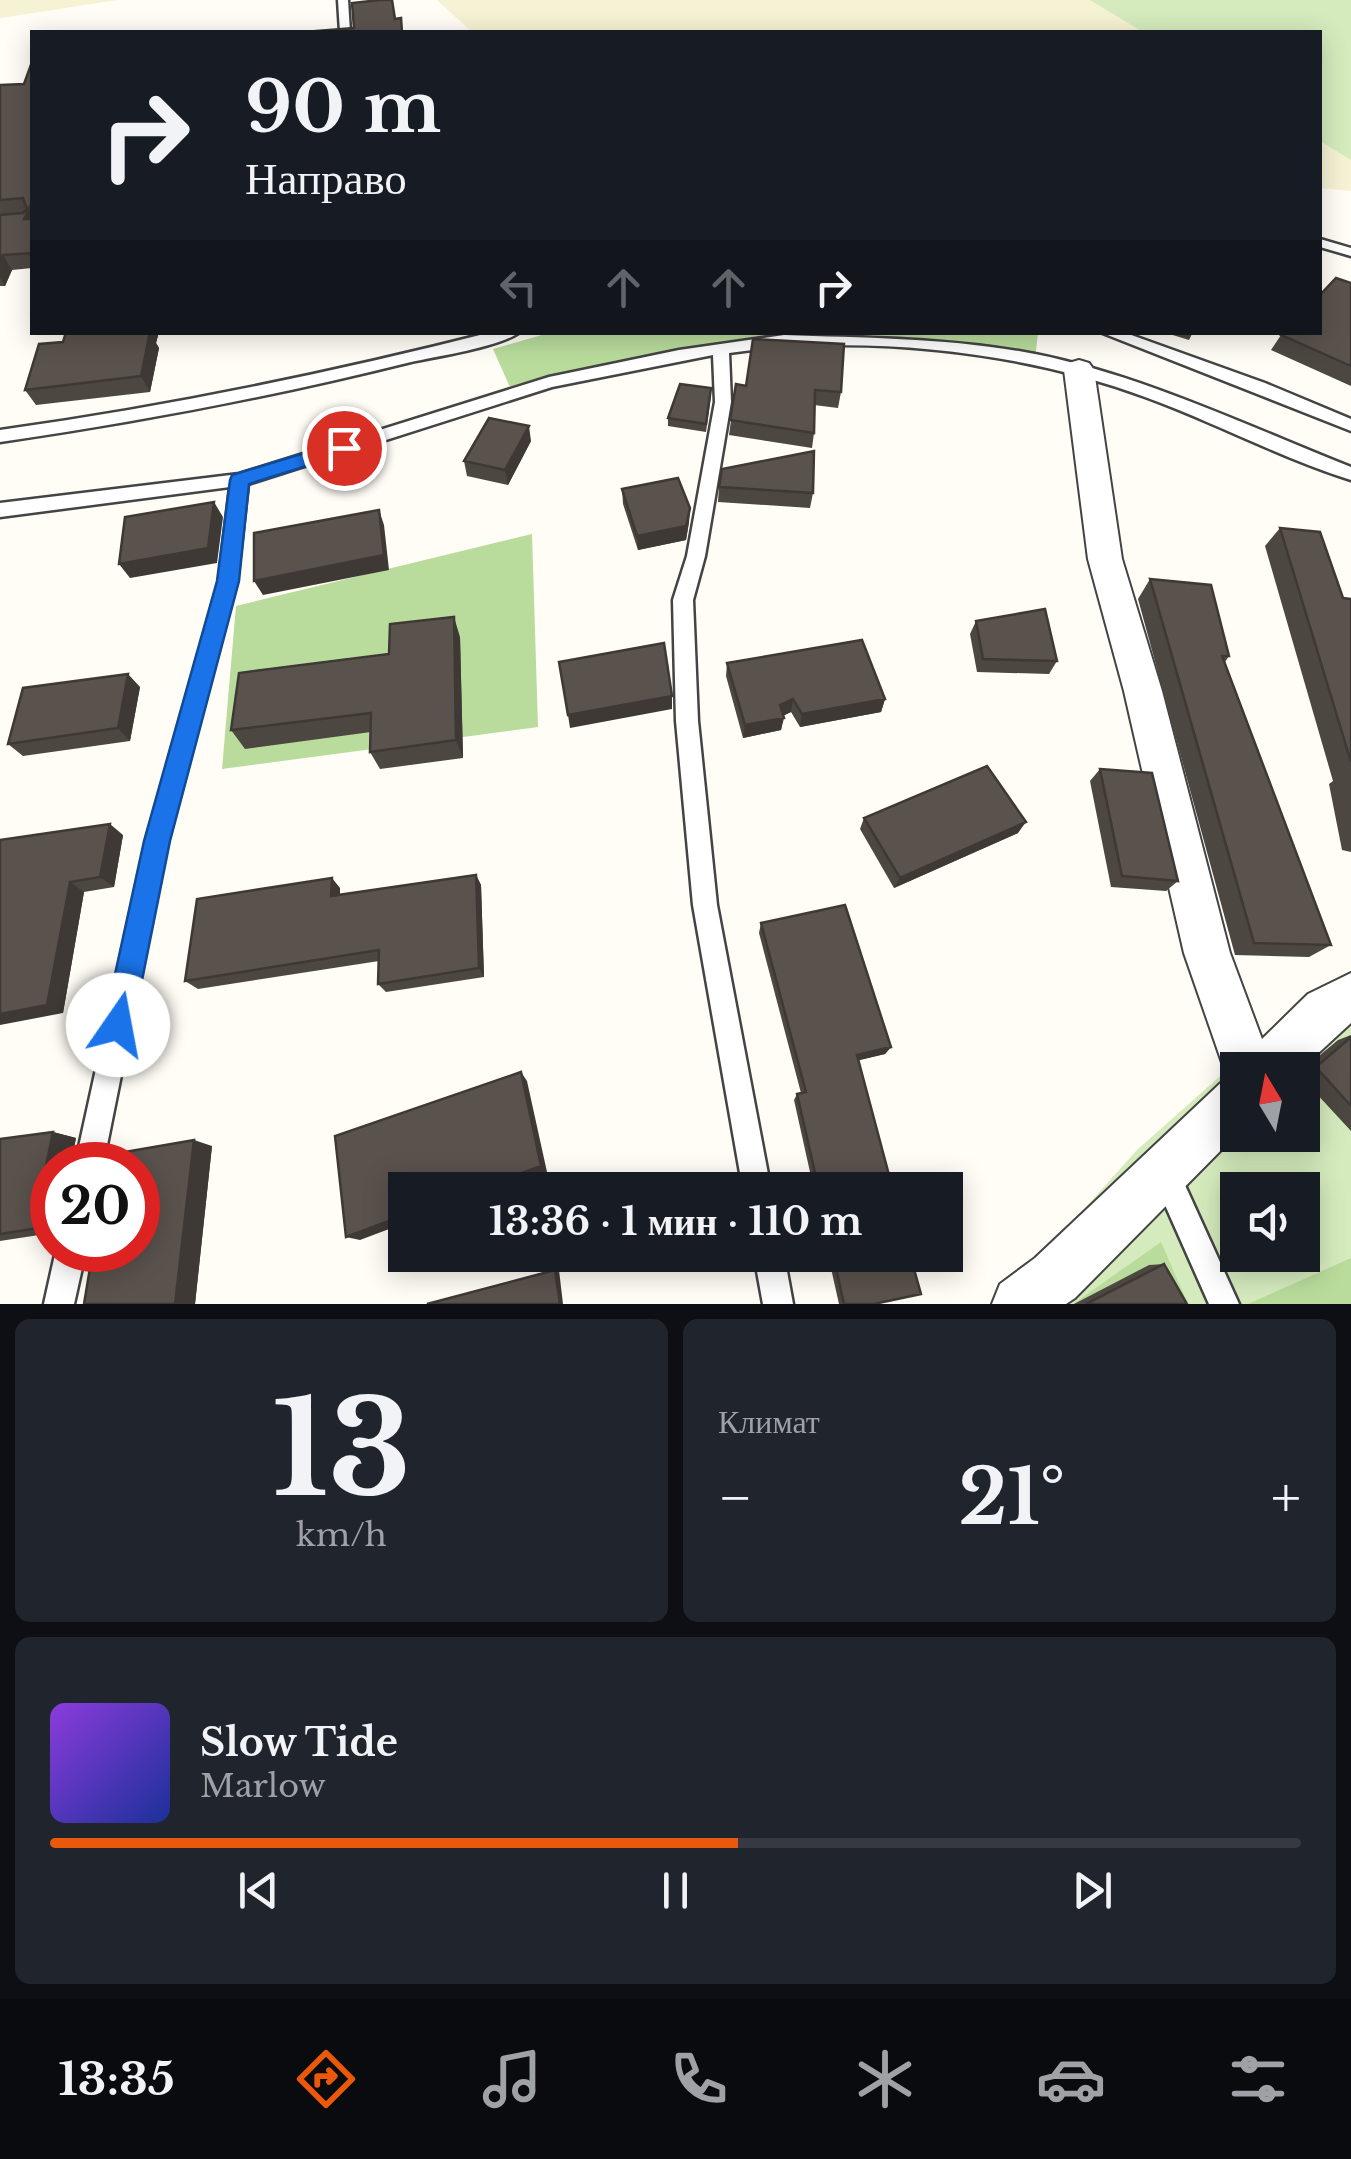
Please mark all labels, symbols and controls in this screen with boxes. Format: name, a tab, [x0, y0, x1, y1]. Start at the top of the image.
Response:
text: 90 m	[245, 64, 441, 151]
icon: right	[80, 70, 210, 200]
text: Направо	[245, 150, 407, 206]
icon: left	[491, 260, 546, 315]
icon: ahead	[596, 260, 651, 315]
icon: ahead	[701, 260, 756, 315]
icon: right	[806, 260, 861, 315]
pin	[302, 406, 387, 491]
icon: arrive	[317, 421, 372, 476]
position arrow	[66, 973, 170, 1077]
north arrow	[1220, 1052, 1320, 1152]
map controls	[1220, 1052, 1320, 1272]
speed limit sign: 20	[30, 1142, 160, 1272]
button: sound	[1220, 1172, 1320, 1272]
text: 13:36 · 1 мин · 110 m	[489, 1198, 862, 1245]
text: 13	[272, 1369, 411, 1530]
text: Климат	[718, 1402, 820, 1442]
text: 21°	[959, 1451, 1065, 1544]
text: −	[718, 1464, 753, 1532]
text: +	[1271, 1464, 1301, 1532]
text: km/h	[296, 1515, 387, 1555]
text: Slow Tide	[200, 1719, 398, 1766]
text: Marlow	[200, 1766, 326, 1806]
icon: previous	[231, 1863, 286, 1918]
icon: pause	[648, 1863, 703, 1918]
icon: next	[1065, 1863, 1120, 1918]
icon: directions	[291, 2044, 361, 2114]
icon: music	[477, 2044, 547, 2114]
icon: phone	[664, 2044, 734, 2114]
icon: climate	[850, 2044, 920, 2114]
icon: car	[1036, 2044, 1106, 2114]
icon: filters	[1223, 2044, 1293, 2114]
text: 13:35	[58, 2051, 175, 2107]

